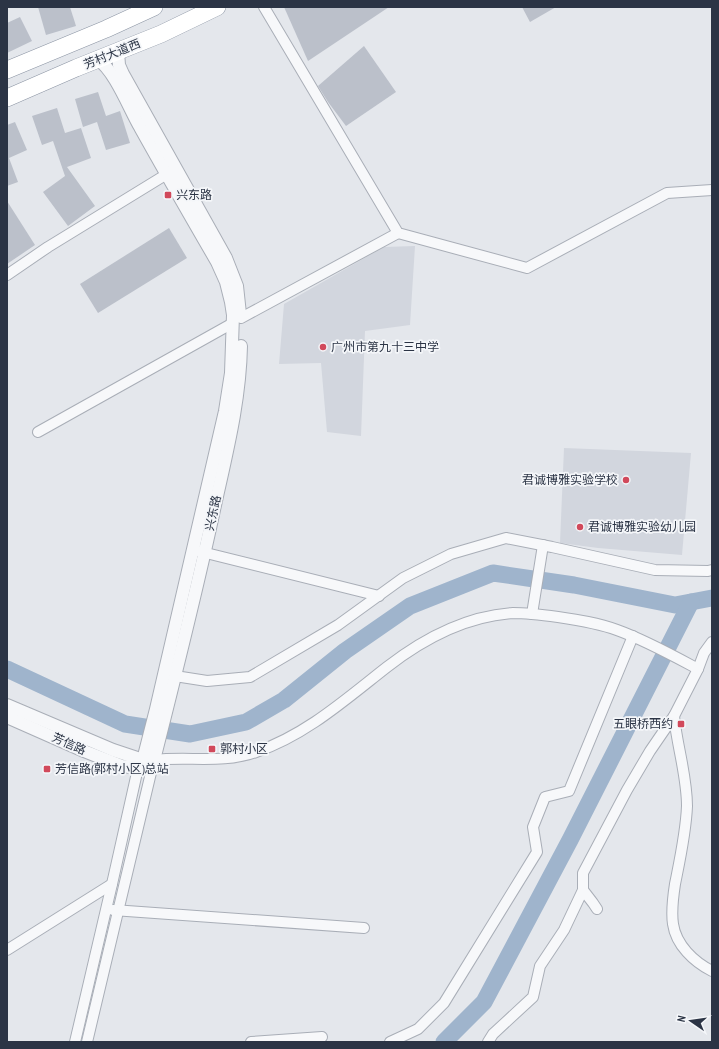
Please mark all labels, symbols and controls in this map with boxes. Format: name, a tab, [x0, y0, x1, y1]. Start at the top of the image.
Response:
street label: 芳村大道西	[81, 35, 142, 72]
place label: 兴东路	[176, 187, 212, 202]
marker: 兴东路	[163, 190, 173, 200]
place label: 广州市第九十三中学	[331, 339, 439, 354]
marker: 广州市第九十三中学	[318, 342, 328, 352]
place label: 君诚博雅实验学校	[522, 472, 618, 487]
marker: 君诚博雅实验学校	[621, 475, 631, 485]
street label: 兴东路	[201, 494, 224, 532]
place label: 君诚博雅实验幼儿园	[588, 519, 696, 534]
marker: 君诚博雅实验幼儿园	[575, 522, 585, 532]
place label: 五眼桥西约	[613, 716, 673, 731]
marker: 五眼桥西约	[676, 719, 686, 729]
street label: 芳信路	[50, 729, 89, 758]
place label: 郭村小区	[220, 741, 268, 756]
marker: 郭村小区	[207, 744, 217, 754]
place label: 芳信路(郭村小区)总站	[55, 761, 169, 776]
marker: 芳信路(郭村小区)总站	[42, 764, 52, 774]
north arrow	[671, 1001, 711, 1041]
text: N	[674, 1014, 689, 1023]

